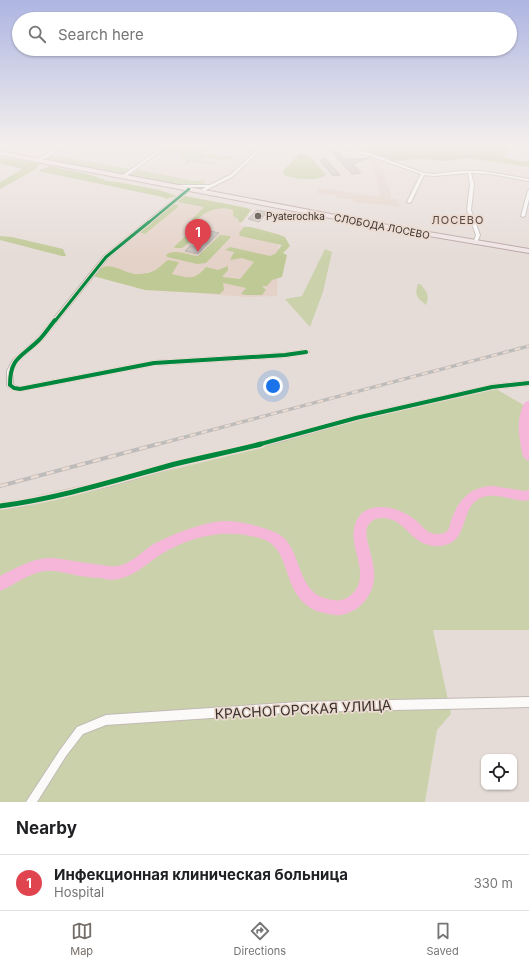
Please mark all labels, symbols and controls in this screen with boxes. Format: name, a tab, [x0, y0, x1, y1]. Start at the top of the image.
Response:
search box	[12, 12, 517, 56]
icon: search	[26, 23, 48, 45]
text: Search here	[58, 25, 144, 44]
place label: Pyaterochka	[266, 210, 325, 222]
marker: Pyaterochka	[253, 211, 263, 221]
street label: СЛОБОДА ЛОСЕВО	[333, 211, 431, 241]
district label: ЛОСЕВО	[432, 213, 484, 227]
pin: 1	[185, 219, 211, 252]
your location	[263, 376, 283, 396]
street label: КРАСНОГОРСКАЯ УЛИЦА	[214, 696, 392, 722]
map controls	[481, 754, 517, 790]
button: locate	[481, 754, 517, 790]
text: Nearby	[16, 818, 77, 838]
text: Инфекционная клиническая больница	[54, 865, 348, 884]
text: 1	[26, 875, 32, 891]
text: 330 m	[474, 875, 513, 891]
text: Hospital	[54, 884, 104, 900]
tab: Map	[70, 920, 93, 958]
tab: Directions	[234, 920, 286, 958]
tab: Saved	[427, 920, 459, 958]

